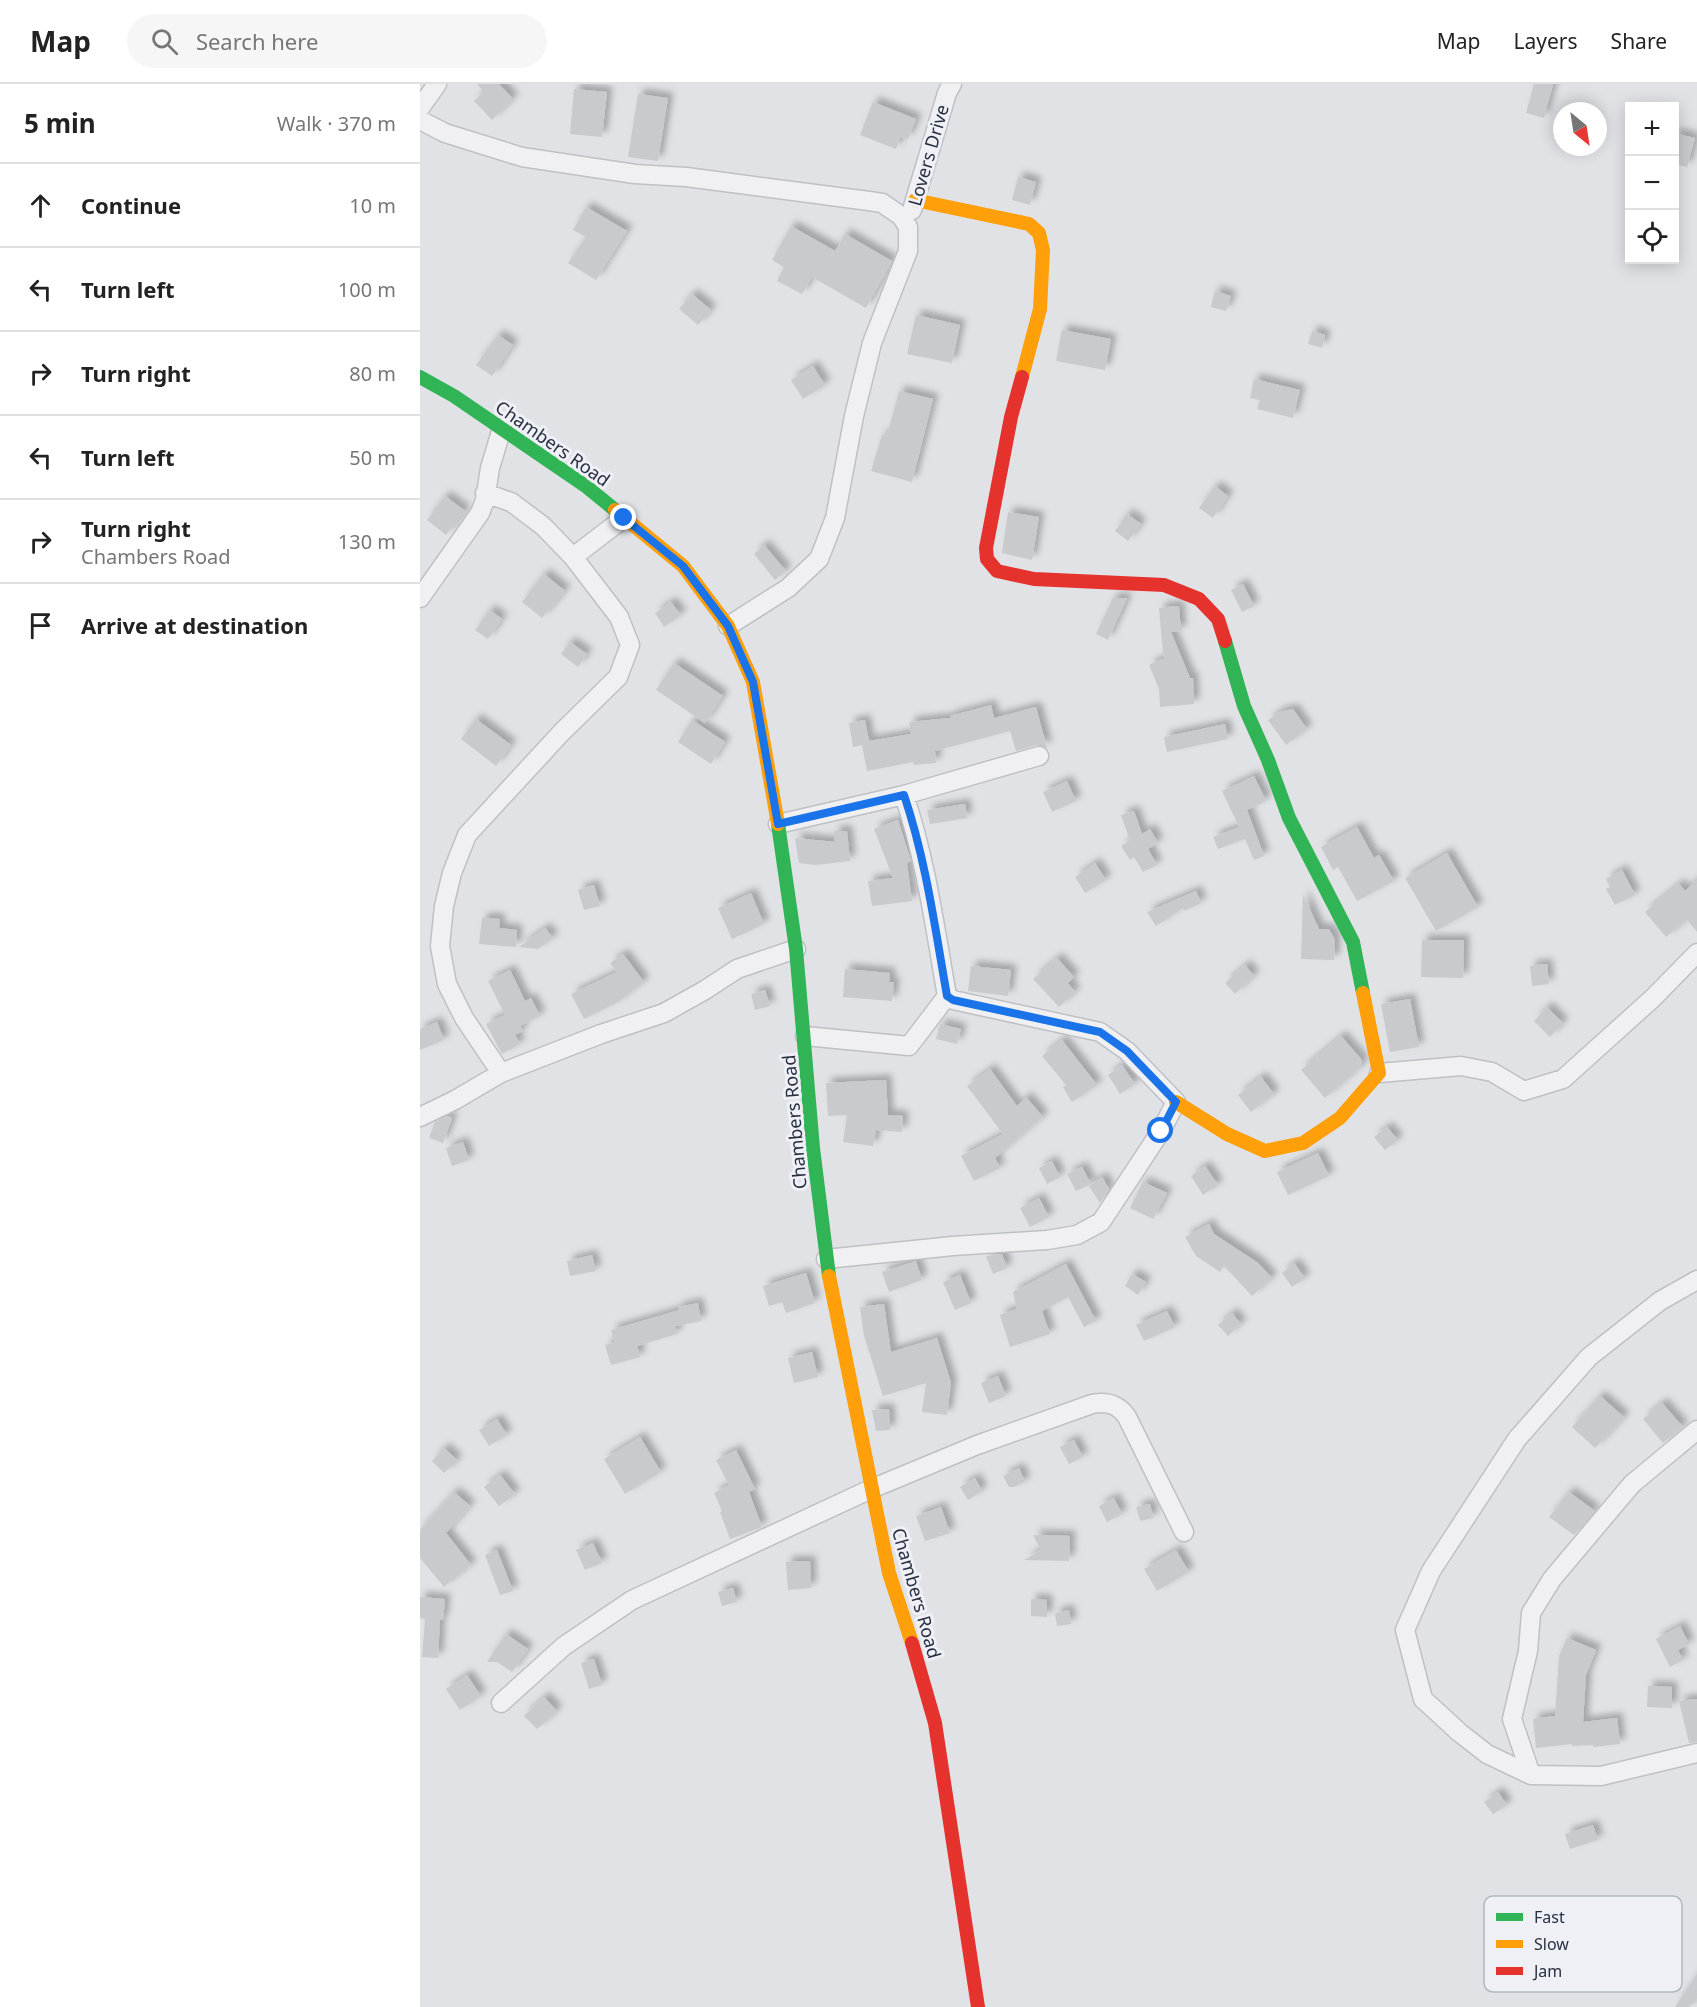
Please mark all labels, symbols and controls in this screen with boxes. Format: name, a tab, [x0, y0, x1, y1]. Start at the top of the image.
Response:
search box	[127, 14, 547, 68]
text: Map	[30, 22, 91, 60]
icon: search	[148, 25, 181, 58]
text: Search here	[196, 26, 318, 56]
text: Map	[1437, 27, 1481, 55]
text: Layers	[1514, 27, 1578, 55]
text: Share	[1611, 27, 1667, 55]
street label: Lovers Drive	[902, 101, 954, 209]
north arrow	[1553, 102, 1607, 156]
map controls	[1625, 102, 1679, 264]
button: +	[1625, 102, 1679, 156]
text: 5 min	[24, 105, 96, 141]
text: Walk · 370 m	[277, 110, 396, 137]
button: −	[1625, 156, 1679, 210]
icon: ahead	[24, 189, 57, 222]
text: Continue	[81, 190, 181, 220]
text: 10 m	[349, 192, 396, 219]
button: locate	[1625, 210, 1679, 264]
icon: left	[24, 273, 57, 306]
text: Turn left	[81, 274, 175, 304]
text: 100 m	[338, 276, 396, 303]
icon: right	[24, 357, 57, 390]
text: Turn right	[81, 358, 191, 388]
text: 80 m	[349, 360, 396, 387]
street label: Chambers Road	[491, 395, 615, 491]
icon: left	[24, 441, 57, 474]
text: Turn left	[81, 442, 175, 472]
text: 50 m	[349, 444, 396, 471]
route end	[610, 504, 636, 530]
text: Turn right	[81, 513, 191, 543]
icon: right	[24, 525, 57, 558]
text: 130 m	[338, 528, 396, 555]
text: Chambers Road	[81, 543, 231, 570]
icon: arrive	[24, 609, 57, 642]
text: Arrive at destination	[81, 610, 308, 640]
street label: Chambers Road	[776, 1054, 812, 1190]
route start	[1147, 1117, 1173, 1143]
street label: Chambers Road	[887, 1525, 947, 1661]
legend	[1484, 1896, 1682, 1992]
text: Fast	[1534, 1906, 1565, 1928]
text: Slow	[1534, 1933, 1569, 1955]
text: Jam	[1532, 1960, 1562, 1982]

